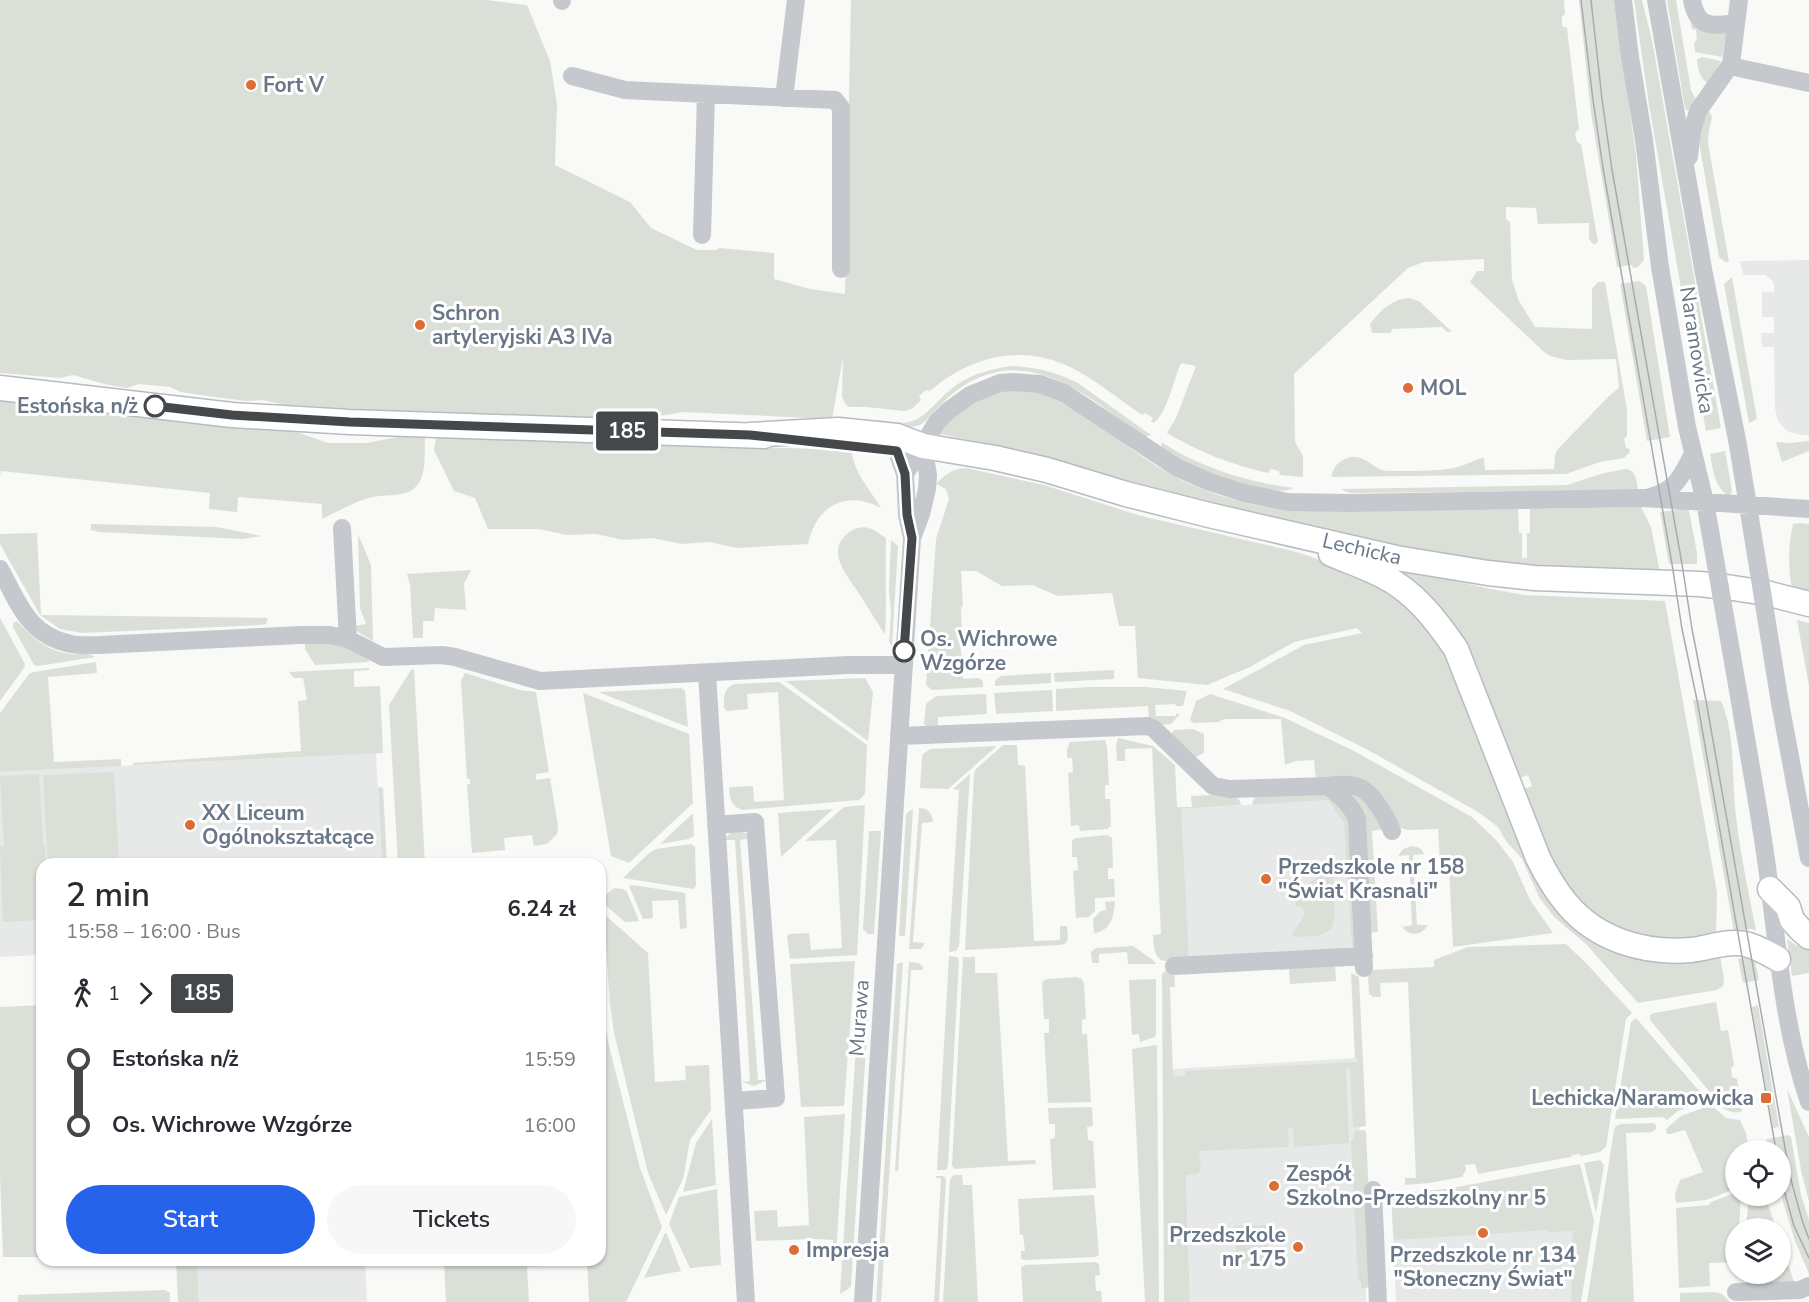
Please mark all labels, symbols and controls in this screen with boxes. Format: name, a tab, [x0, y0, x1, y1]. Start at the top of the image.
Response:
place label: Fort V	[263, 71, 325, 99]
marker: Fort V	[244, 78, 258, 92]
street label: Naramowicka	[1673, 284, 1721, 416]
place label: Schron artyleryjski A3 IVa	[432, 299, 612, 351]
marker: Schron artyleryjski A3 IVa	[413, 318, 427, 332]
place label: MOL	[1420, 374, 1467, 402]
marker: MOL	[1401, 381, 1415, 395]
place label: Estońska n/ż	[17, 392, 138, 420]
marker: Estońska n/ż	[144, 395, 166, 417]
line badge: 185	[592, 412, 662, 450]
text: 185	[608, 417, 646, 445]
street label: Lechicka	[1320, 526, 1404, 572]
place label: Os. Wichrowe Wzgórze	[920, 625, 1057, 677]
marker: Os. Wichrowe Wzgórze	[893, 640, 915, 662]
place label: XX Liceum Ogólnokształcące	[201, 799, 374, 851]
marker: XX Liceum Ogólnokształcące	[183, 818, 197, 832]
place label: Przedszkole nr 158 "Świat Krasnali"	[1278, 853, 1464, 905]
marker: Przedszkole nr 158 "Świat Krasnali"	[1259, 872, 1273, 886]
text: 2 min	[66, 873, 150, 918]
text: 6.24 zł	[508, 894, 576, 924]
text: 15:58 – 16:00 · Bus	[66, 918, 241, 945]
icon: walk	[66, 977, 99, 1010]
icon: forward	[129, 977, 162, 1010]
text: 185	[183, 979, 221, 1007]
street label: Murawa	[842, 979, 876, 1057]
text: 1	[108, 980, 120, 1007]
text: Estońska n/ż	[112, 1044, 239, 1074]
text: 15:59	[523, 1046, 576, 1073]
place label: Lechicka/Naramowicka	[1531, 1084, 1754, 1112]
marker: Lechicka/Naramowicka	[1759, 1091, 1773, 1105]
text: Os. Wichrowe Wzgórze	[112, 1110, 352, 1140]
text: 16:00	[523, 1112, 576, 1139]
map controls	[1725, 1140, 1791, 1284]
button: locate	[1725, 1140, 1791, 1206]
place label: Zespół Szkolno-Przedszkolny nr 5	[1286, 1160, 1546, 1212]
marker: Zespół Szkolno-Przedszkolny nr 5	[1267, 1179, 1281, 1193]
button: Start	[66, 1185, 315, 1254]
button: Tickets	[327, 1185, 576, 1254]
button: layers	[1725, 1218, 1791, 1284]
place label: Przedszkole nr 175	[1169, 1221, 1286, 1273]
marker: Przedszkole nr 134 "Słoneczny Świat"	[1476, 1226, 1490, 1240]
place label: Impresja	[806, 1236, 890, 1264]
marker: Przedszkole nr 175	[1291, 1240, 1305, 1254]
place label: Przedszkole nr 134 "Słoneczny Świat"	[1390, 1241, 1577, 1293]
marker: Impresja	[787, 1243, 801, 1257]

